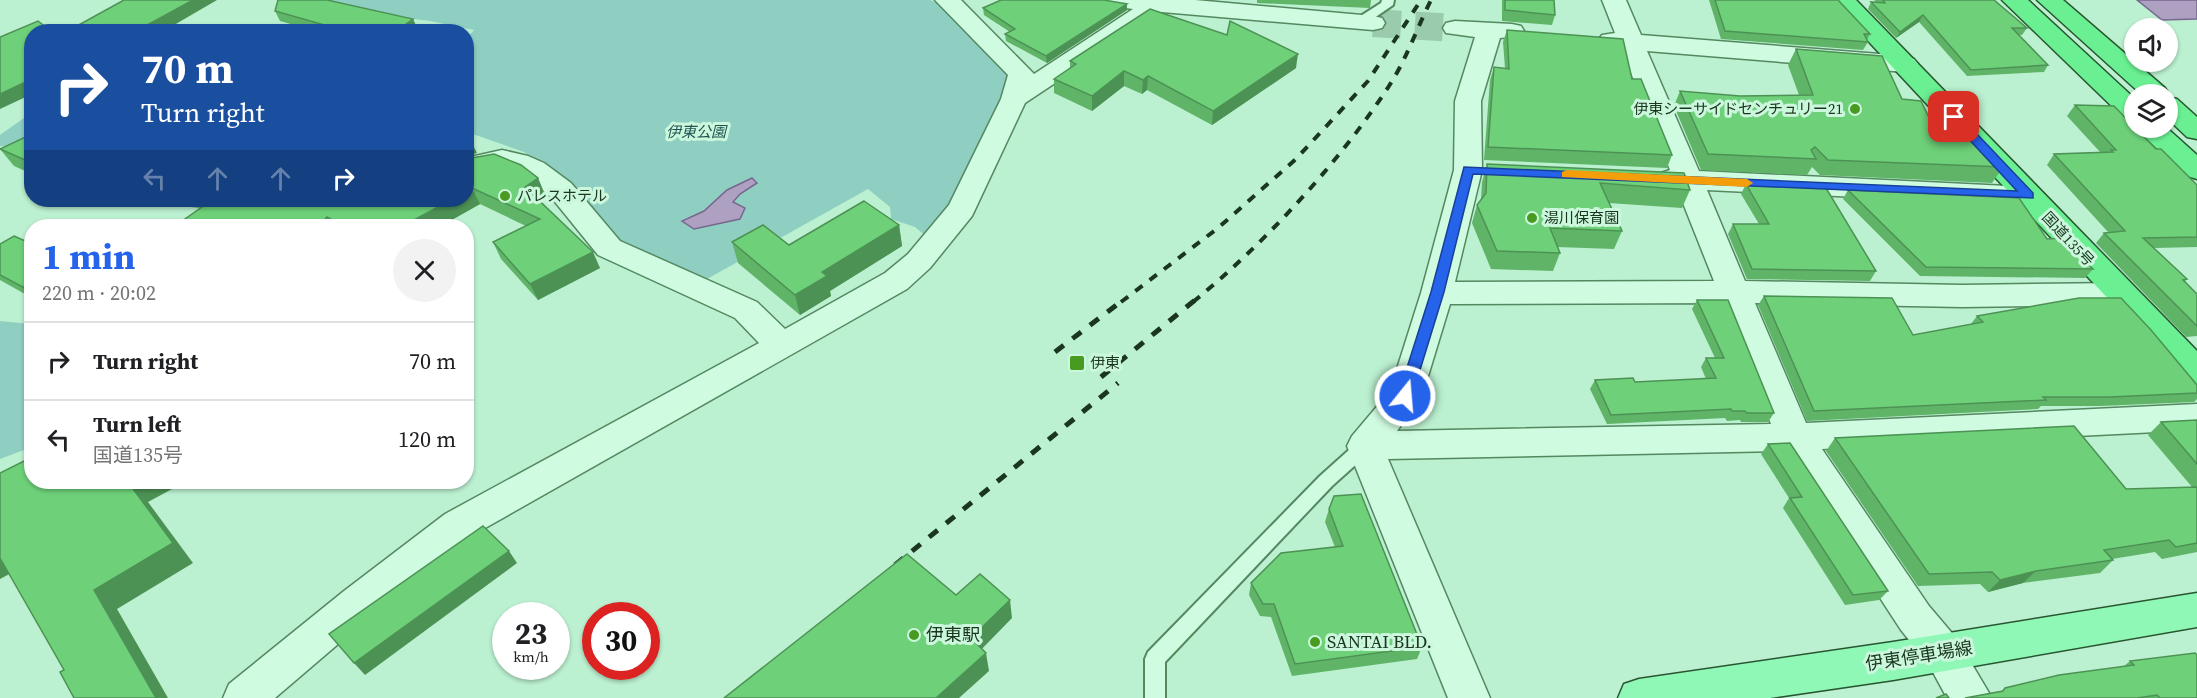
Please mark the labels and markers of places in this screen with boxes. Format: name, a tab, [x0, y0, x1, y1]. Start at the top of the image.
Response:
pin	[1928, 91, 1979, 142]
place label: 伊東シーサイドセンチュリー21	[1633, 98, 1843, 119]
marker: 伊東シーサイドセンチュリー21	[1848, 102, 1862, 116]
place label: パレスホテル	[517, 185, 607, 206]
marker: パレスホテル	[498, 189, 512, 203]
place label: 湯川保育園	[1544, 207, 1619, 228]
marker: 湯川保育園	[1525, 211, 1539, 225]
place label: 伊東	[1090, 352, 1120, 373]
marker: 伊東	[1068, 354, 1086, 372]
place label: 伊東駅	[926, 622, 980, 647]
marker: 伊東駅	[907, 628, 921, 642]
place label: SANTAI BLD.	[1327, 629, 1432, 654]
marker: SANTAI BLD.	[1308, 635, 1322, 649]

